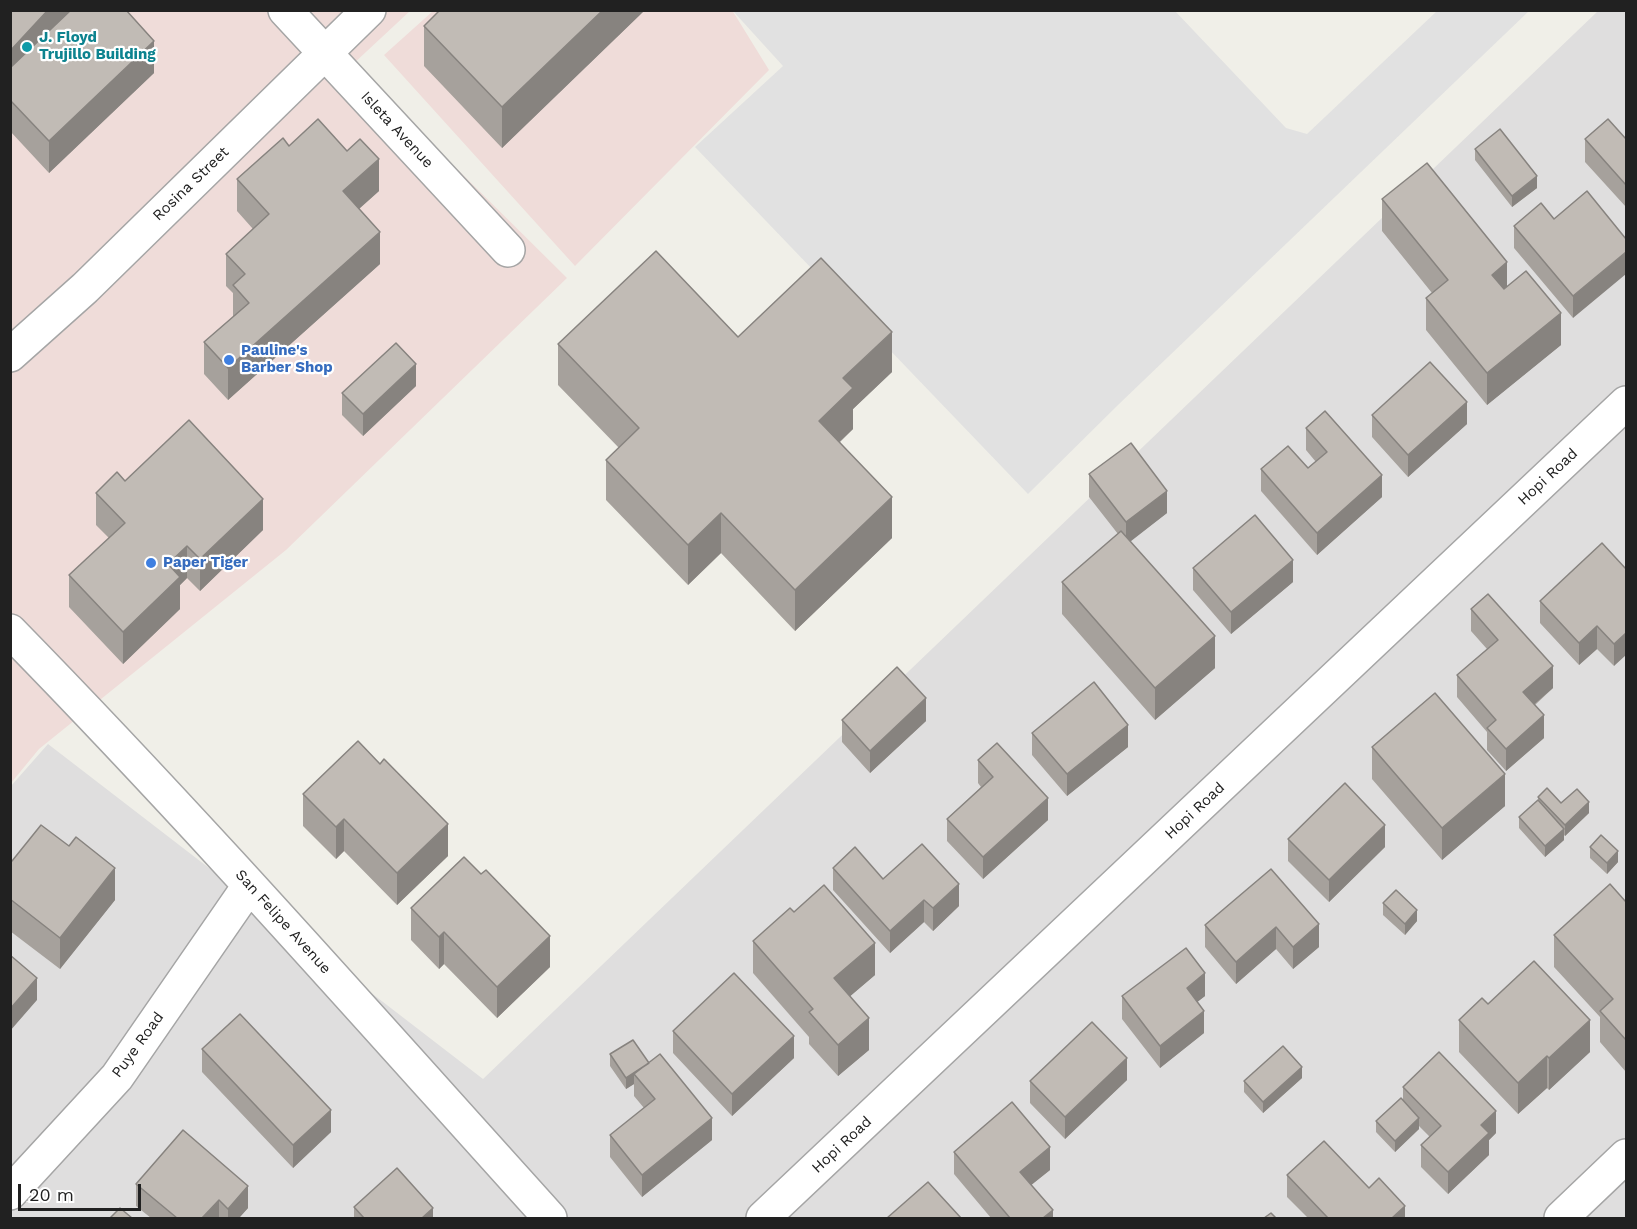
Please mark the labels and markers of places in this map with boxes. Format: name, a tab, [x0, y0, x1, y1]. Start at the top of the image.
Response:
place label: J. Floyd Trujillo Building	[39, 29, 156, 64]
marker: J. Floyd Trujillo Building	[20, 40, 34, 54]
place label: Pauline's Barber Shop	[241, 342, 333, 377]
marker: Pauline's Barber Shop	[222, 353, 236, 367]
place label: Paper Tiger	[163, 554, 248, 572]
marker: Paper Tiger	[144, 556, 158, 570]

